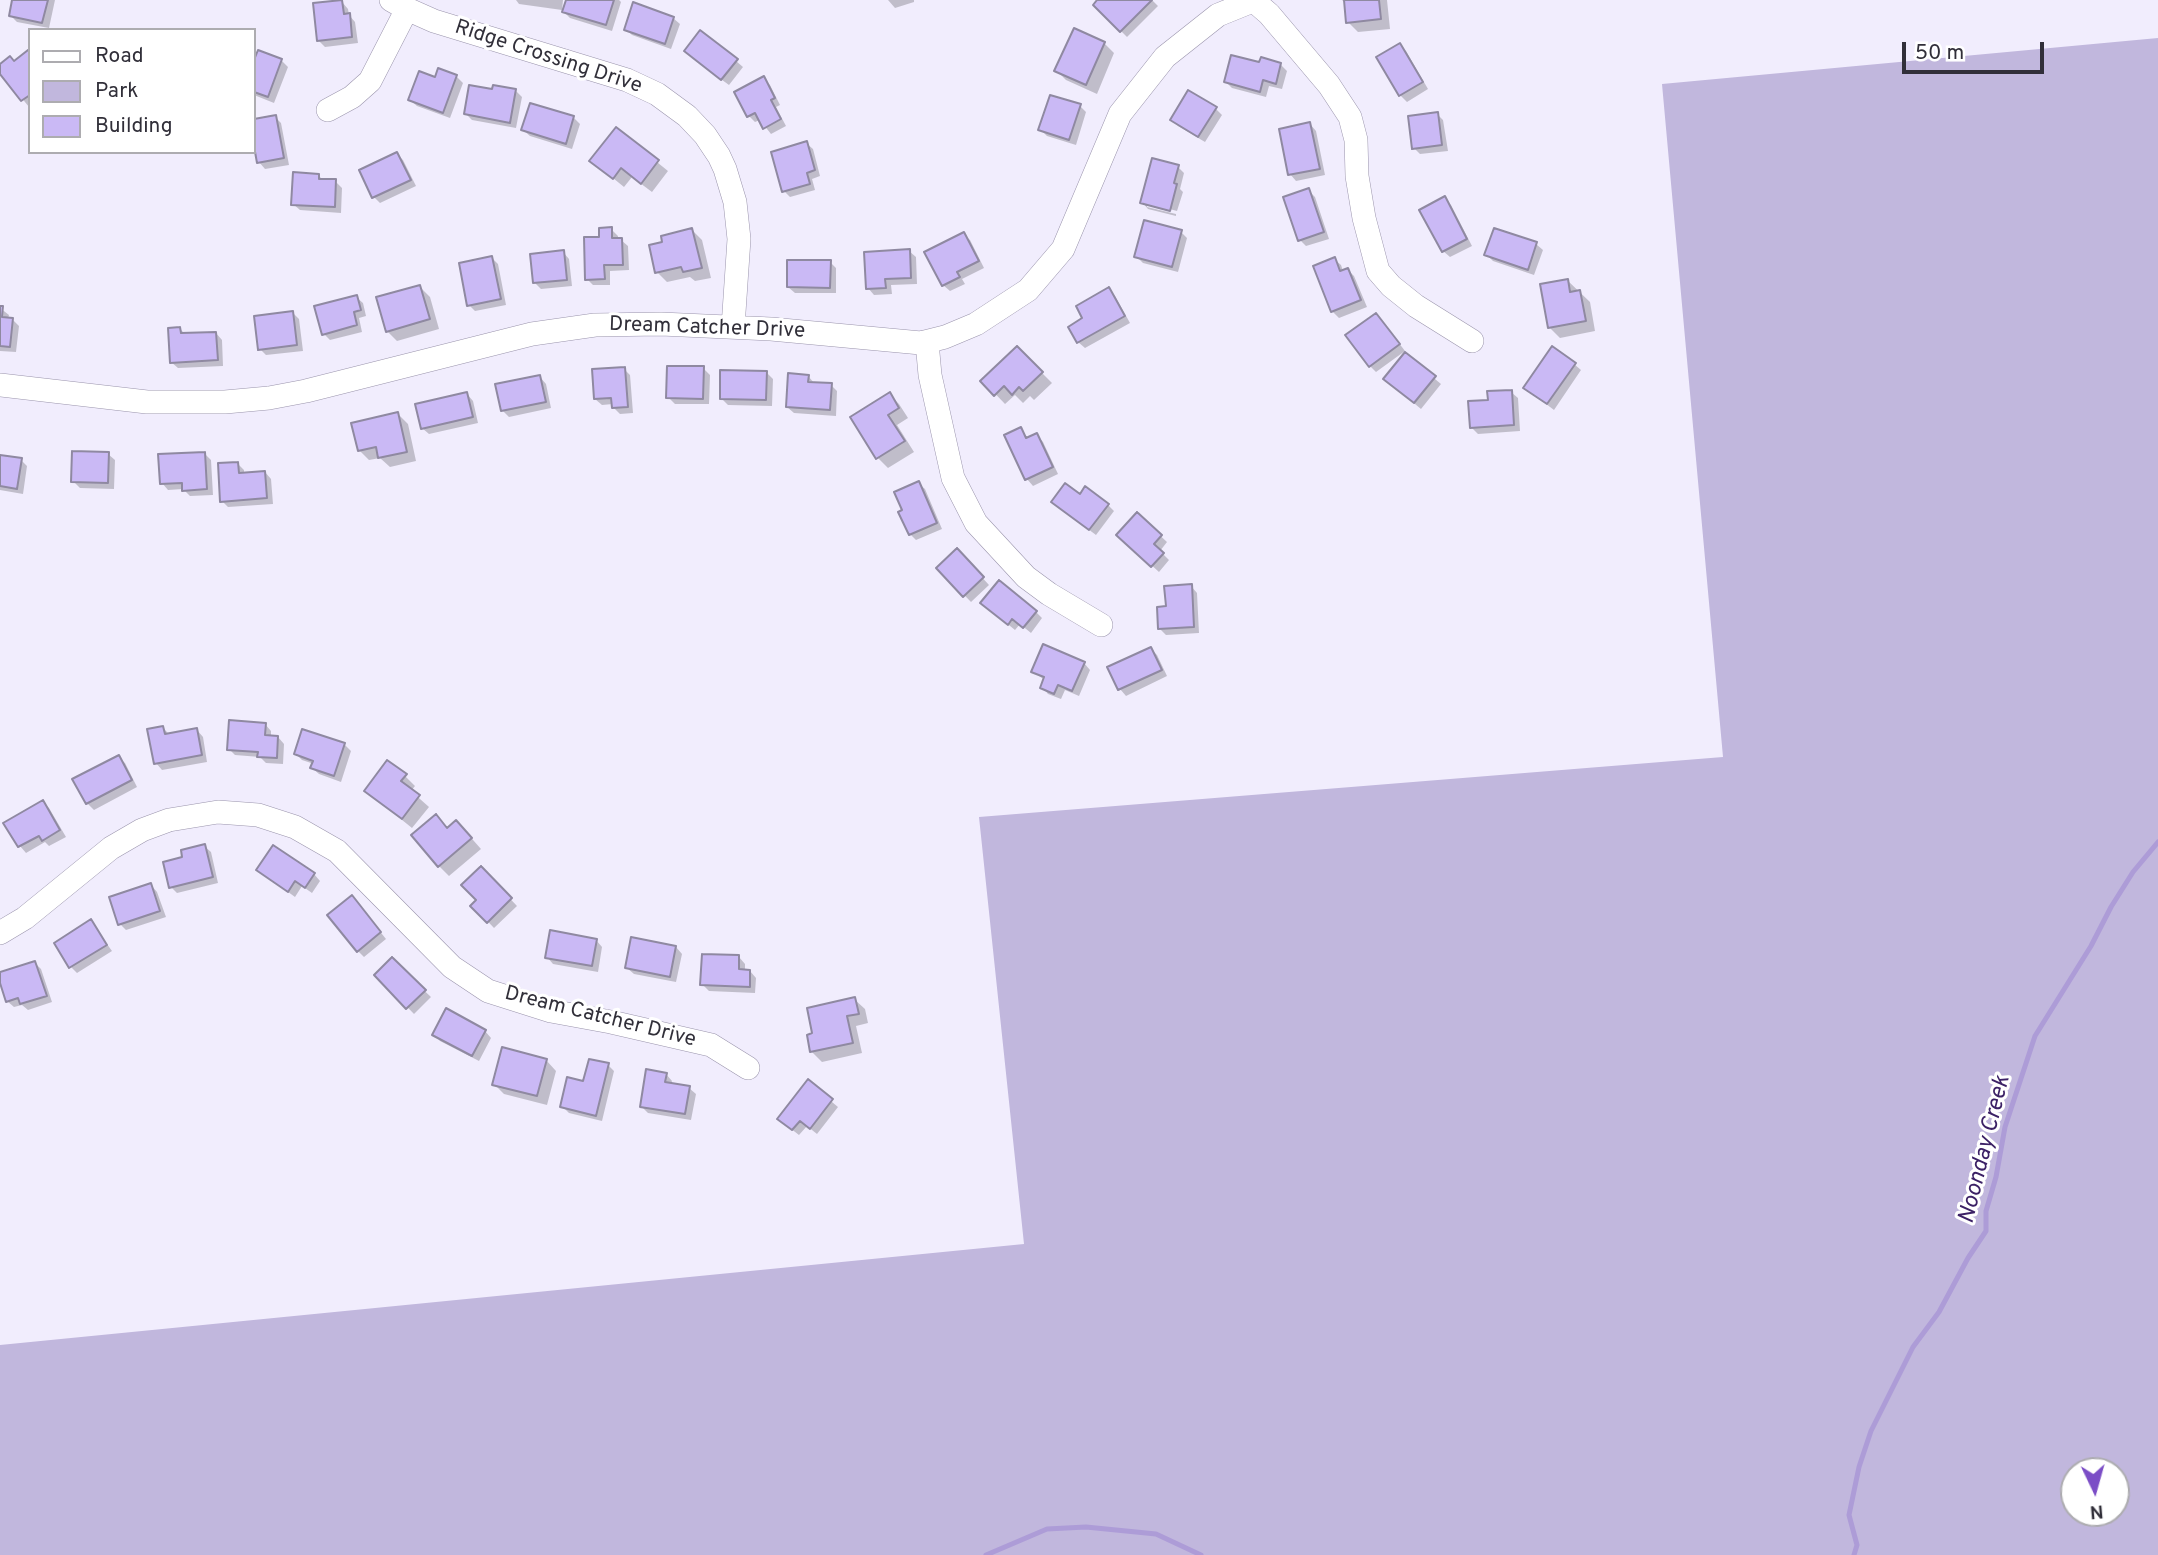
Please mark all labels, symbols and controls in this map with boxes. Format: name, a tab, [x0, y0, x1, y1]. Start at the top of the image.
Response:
street label: Ridge Crossing Drive	[451, 16, 645, 100]
legend	[28, 28, 256, 154]
scale bar	[1906, 28, 2048, 72]
text: 50 m	[1915, 40, 1964, 67]
text: Road	[95, 43, 144, 70]
text: Park	[95, 78, 138, 105]
text: Building	[95, 113, 173, 140]
street label: Dream Catcher Drive	[608, 313, 806, 345]
street label: Dream Catcher Drive	[502, 982, 698, 1054]
water label: Noonday Creek	[1954, 1073, 2018, 1227]
north arrow	[2060, 1457, 2130, 1527]
text: N	[2089, 1498, 2105, 1523]

